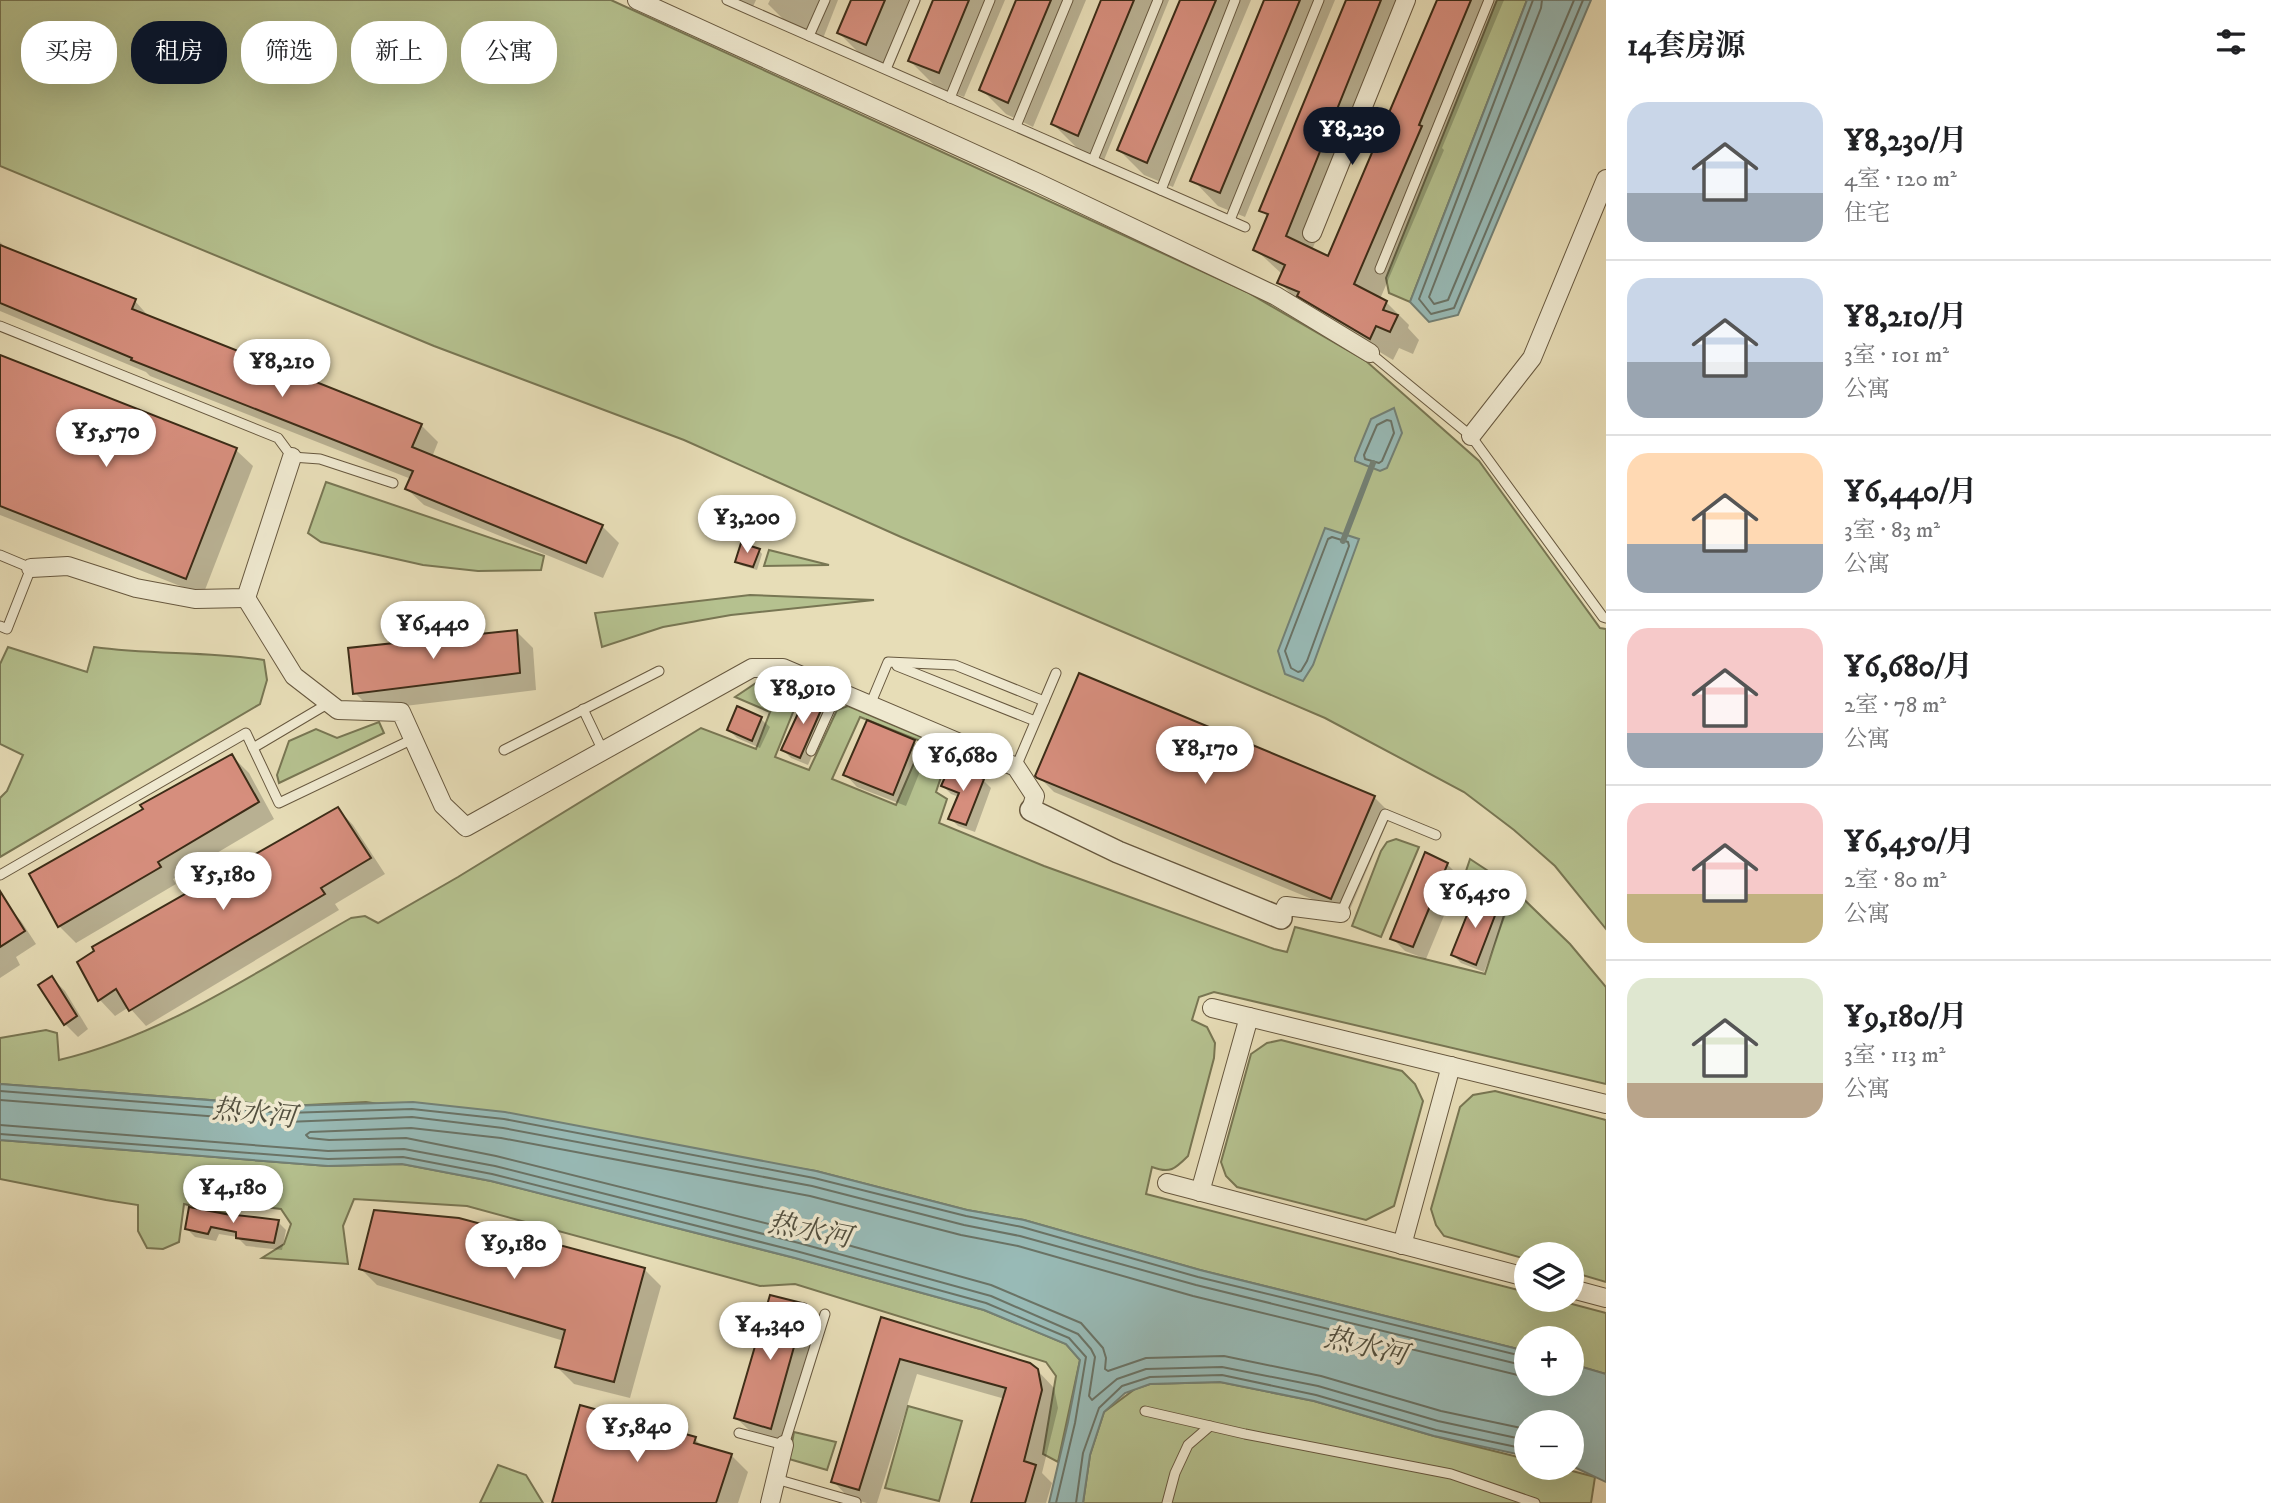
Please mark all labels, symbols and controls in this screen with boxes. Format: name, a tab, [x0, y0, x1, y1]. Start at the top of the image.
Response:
chip: 买房	[21, 21, 117, 84]
chip: 租房	[131, 21, 227, 84]
chip: 筛选	[241, 21, 337, 84]
chip: 新上	[351, 21, 447, 84]
chip: 公寓	[461, 21, 557, 84]
icon: filters	[2212, 23, 2250, 61]
text: 14套房源	[1627, 28, 1745, 65]
pin: ¥8,230	[1295, 108, 1409, 167]
text: ¥8,230	[1319, 115, 1385, 144]
text: ¥8,230/月	[1844, 123, 1967, 160]
icon: home	[1683, 130, 1767, 214]
text: 4室 · 120 m²	[1844, 165, 1957, 194]
text: 住宅	[1844, 199, 1890, 228]
text: ¥8,210/月	[1844, 299, 1967, 336]
icon: home	[1683, 306, 1767, 390]
pin: ¥8,210	[225, 340, 339, 399]
text: 3室 · 101 m²	[1844, 341, 1949, 370]
text: ¥8,210	[249, 347, 315, 376]
text: 公寓	[1844, 375, 1890, 404]
pin: ¥5,570	[49, 410, 163, 469]
text: ¥5,570	[72, 417, 140, 446]
text: ¥6,440/月	[1844, 474, 1977, 511]
icon: home	[1683, 481, 1767, 565]
pin: ¥3,200	[690, 496, 804, 555]
text: ¥3,200	[714, 503, 780, 532]
text: 3室 · 83 m²	[1844, 516, 1940, 545]
text: 公寓	[1844, 550, 1890, 579]
pin: ¥6,440	[376, 602, 490, 661]
text: ¥6,440	[397, 609, 469, 638]
text: ¥6,680/月	[1844, 649, 1973, 686]
icon: home	[1683, 656, 1767, 740]
pin: ¥8,910	[746, 666, 860, 726]
text: ¥8,910	[770, 674, 836, 703]
text: 2室 · 78 m²	[1844, 691, 1946, 720]
text: 公寓	[1844, 725, 1890, 754]
pin: ¥8,170	[1148, 726, 1262, 786]
pin: ¥6,680	[906, 734, 1020, 793]
text: ¥8,170	[1172, 734, 1238, 763]
text: ¥6,680	[928, 741, 998, 770]
text: ¥6,450/月	[1844, 824, 1975, 861]
icon: home	[1683, 831, 1767, 915]
pin: ¥5,180	[166, 852, 280, 912]
text: ¥5,180	[191, 860, 255, 889]
text: 2室 · 80 m²	[1844, 866, 1947, 895]
pin: ¥6,450	[1418, 870, 1532, 930]
text: ¥6,450	[1440, 878, 1510, 907]
text: 公寓	[1844, 900, 1890, 929]
text: ¥9,180/月	[1844, 999, 1968, 1036]
icon: home	[1683, 1006, 1767, 1090]
text: 3室 · 113 m²	[1844, 1041, 1945, 1070]
text: 公寓	[1844, 1075, 1890, 1104]
water label: 热水河	[210, 1092, 302, 1136]
pin: ¥4,180	[176, 1166, 290, 1225]
text: ¥4,180	[199, 1173, 267, 1202]
water label: 热水河	[765, 1205, 859, 1257]
pin: ¥9,180	[457, 1222, 571, 1281]
text: ¥9,180	[481, 1229, 547, 1258]
map controls	[1514, 1242, 1584, 1480]
button: layers	[1514, 1242, 1584, 1312]
pin: ¥4,340	[713, 1302, 827, 1362]
text: ¥4,340	[735, 1310, 805, 1339]
water label: 热水河	[1321, 1320, 1415, 1374]
button: +	[1514, 1326, 1584, 1396]
pin: ¥5,840	[580, 1404, 694, 1464]
button: −	[1514, 1410, 1584, 1480]
text: ¥5,840	[602, 1412, 672, 1441]

